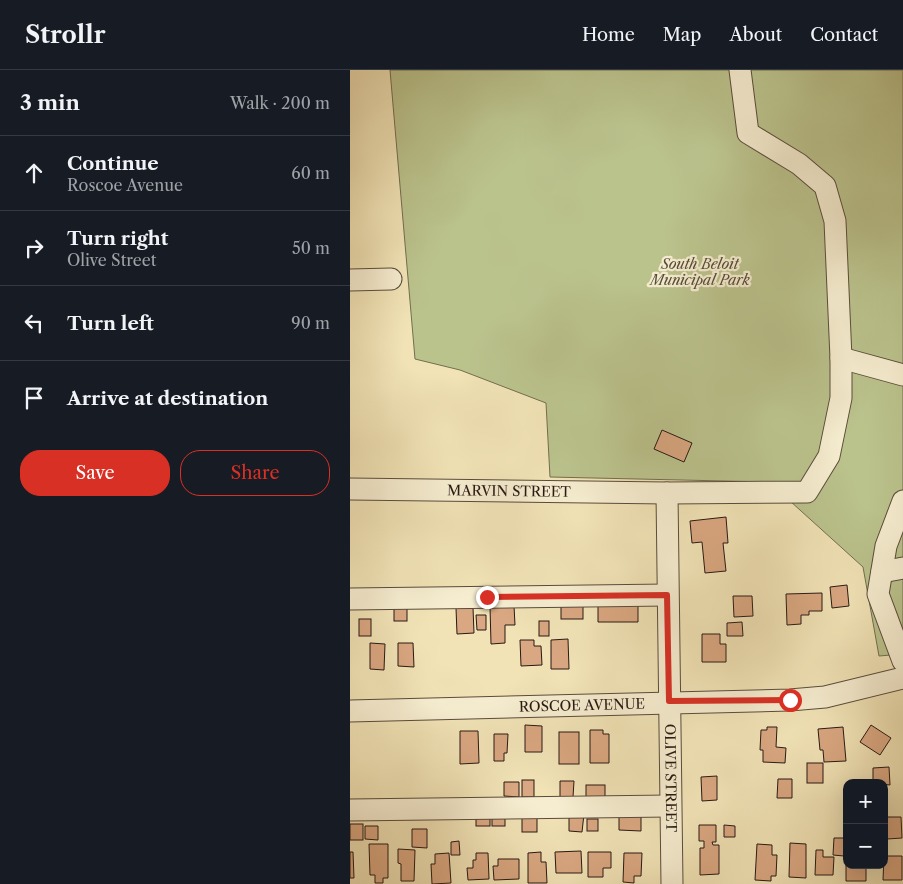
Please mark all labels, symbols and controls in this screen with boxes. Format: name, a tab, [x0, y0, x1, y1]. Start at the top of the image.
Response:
text: Strollr	[25, 20, 105, 49]
text: Home	[582, 24, 635, 46]
text: Map	[663, 24, 701, 46]
text: About	[729, 24, 782, 46]
text: Contact	[810, 24, 878, 46]
text: 3 min	[20, 90, 80, 115]
text: Walk · 200 m	[230, 93, 330, 113]
text: Continue	[67, 152, 159, 175]
icon: ahead	[20, 159, 48, 187]
text: 60 m	[291, 163, 330, 183]
text: Roscoe Avenue	[67, 175, 183, 195]
text: Turn right	[67, 227, 168, 250]
icon: right	[20, 234, 48, 262]
text: 50 m	[292, 238, 330, 258]
text: Olive Street	[67, 250, 156, 270]
park label: South Beloit Municipal Park	[648, 255, 750, 289]
icon: left	[20, 309, 48, 337]
text: Turn left	[67, 312, 154, 335]
text: 90 m	[291, 313, 330, 333]
icon: arrive	[20, 384, 48, 412]
text: Arrive at destination	[67, 387, 268, 410]
button: Save	[20, 450, 170, 496]
button: Share	[180, 450, 330, 496]
street label: MARVIN STREET	[447, 481, 572, 501]
route end	[476, 586, 499, 609]
route start	[779, 689, 802, 712]
street label: ROSCOE AVENUE	[519, 695, 645, 716]
street label: OLIVE STREET	[661, 724, 680, 833]
map controls	[843, 779, 888, 869]
button: +	[843, 779, 888, 824]
button: −	[843, 824, 888, 869]

